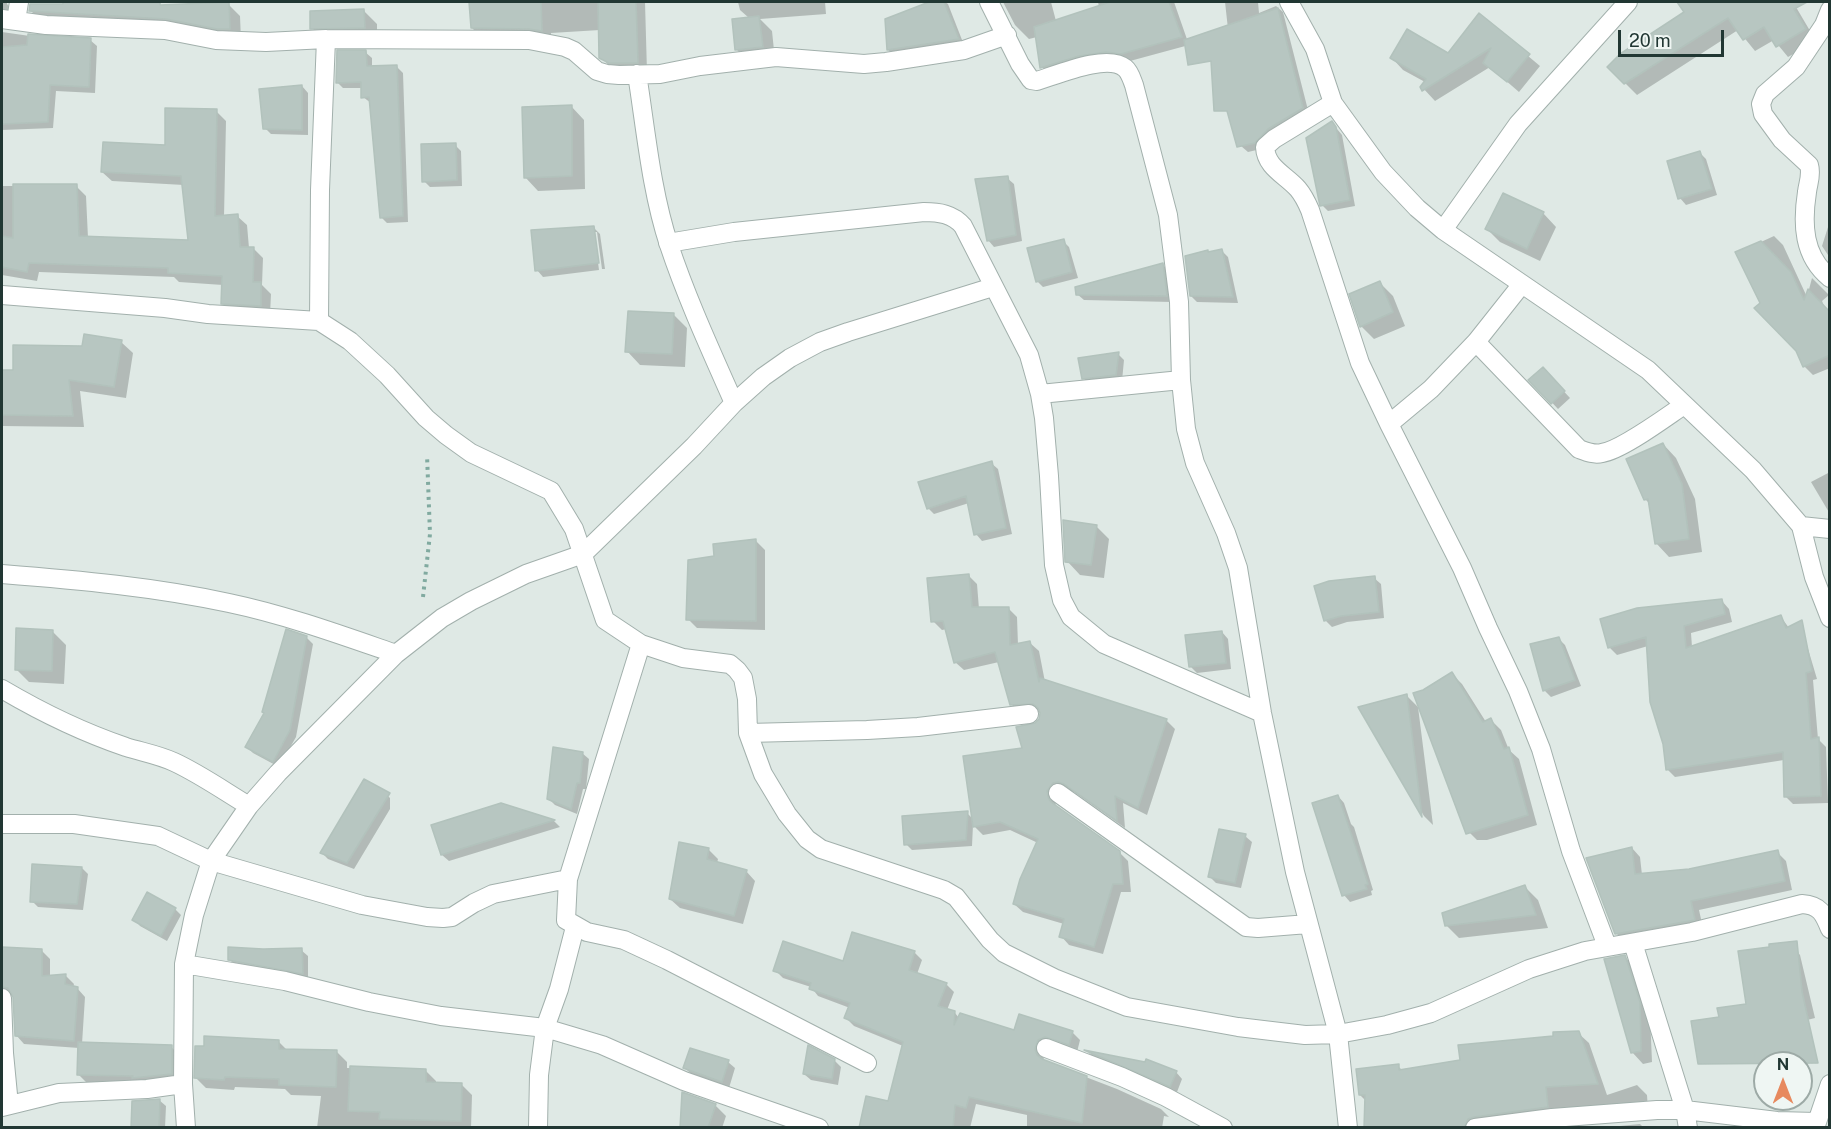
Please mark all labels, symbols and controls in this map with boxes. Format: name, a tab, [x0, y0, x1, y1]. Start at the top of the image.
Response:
scale bar	[1621, 18, 1728, 56]
text: 20 m	[1629, 30, 1671, 51]
north arrow	[1753, 1051, 1813, 1111]
text: N	[1777, 1055, 1789, 1074]

